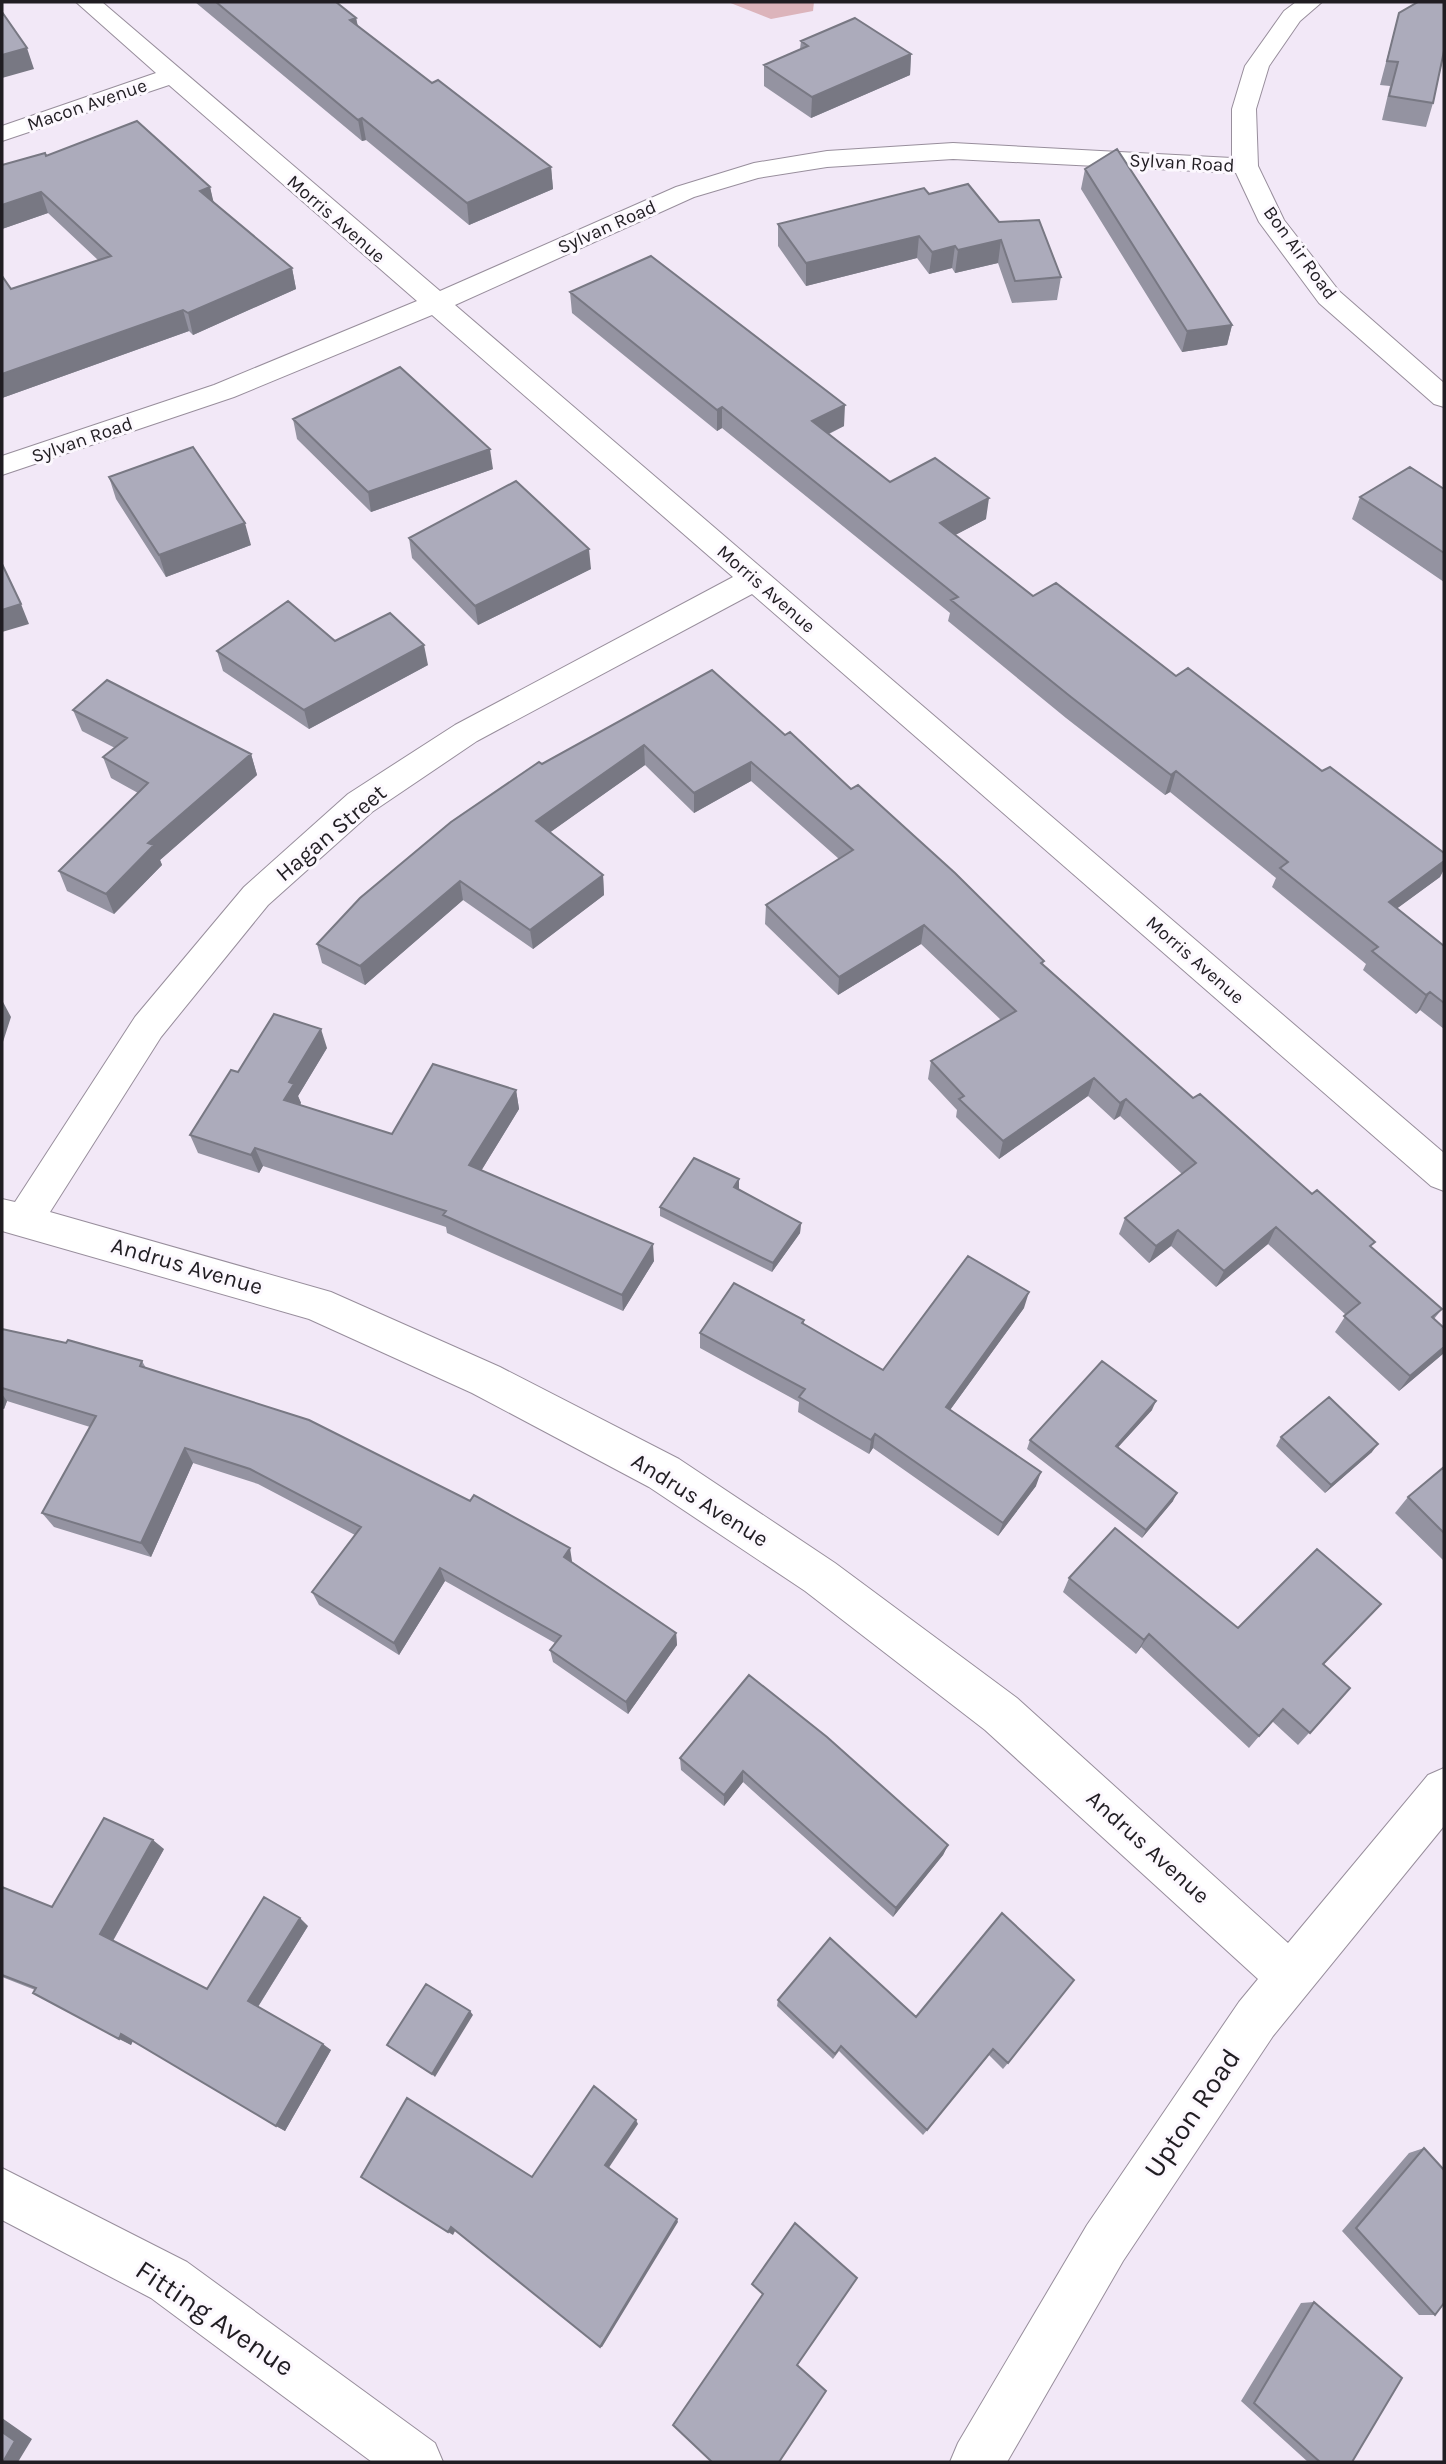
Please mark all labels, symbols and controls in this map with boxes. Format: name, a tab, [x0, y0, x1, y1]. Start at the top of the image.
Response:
street label: Macon Avenue	[24, 74, 150, 136]
street label: Sylvan Road	[1129, 149, 1235, 177]
street label: Morris Avenue	[282, 170, 390, 268]
street label: Sylvan Road	[554, 196, 660, 258]
street label: Bon Air Road	[1259, 202, 1341, 304]
street label: Sylvan Road	[29, 412, 135, 468]
street label: Morris Avenue	[712, 540, 820, 638]
street label: Hagan Street	[270, 779, 392, 887]
street label: Morris Avenue	[1141, 911, 1249, 1009]
street label: Andrus Avenue	[108, 1231, 266, 1301]
street label: Andrus Avenue	[627, 1447, 773, 1553]
street label: Andrus Avenue	[1081, 1785, 1215, 1909]
street label: Upton Road	[1137, 2042, 1247, 2184]
street label: Fitting Avenue	[130, 2253, 300, 2383]

